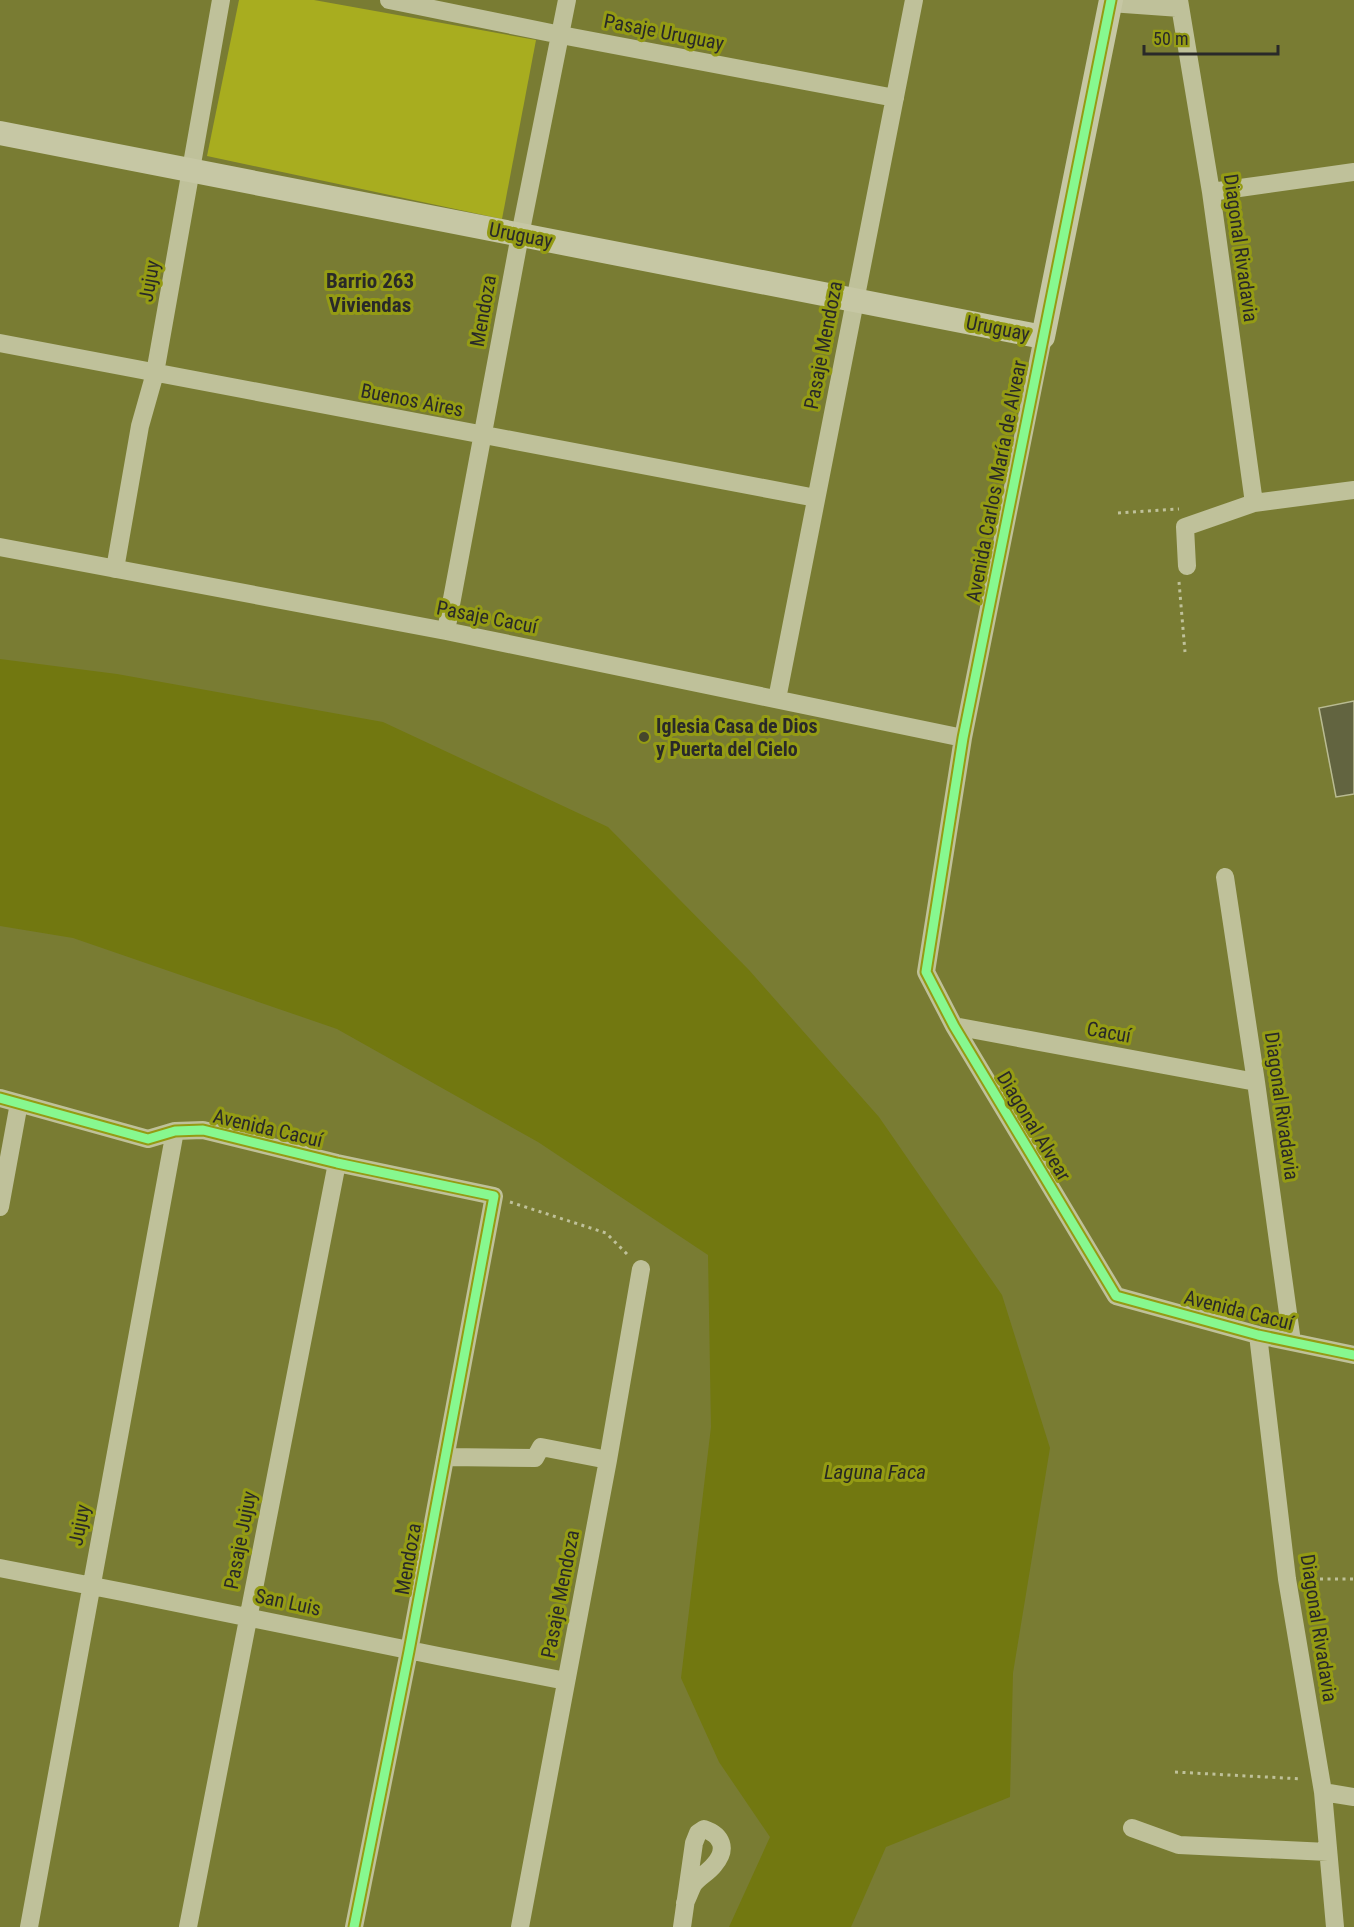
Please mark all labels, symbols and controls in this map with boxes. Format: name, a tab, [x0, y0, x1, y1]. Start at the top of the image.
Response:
street label: Pasaje Uruguay	[602, 9, 726, 55]
scale bar	[1144, 18, 1278, 56]
text: 50 m	[1153, 28, 1188, 49]
street label: Diagonal Rivadavia	[1219, 172, 1263, 324]
street label: Uruguay	[487, 217, 555, 253]
street label: Jujuy	[134, 258, 164, 304]
district label: Barrio 263 Viviendas	[326, 269, 414, 317]
street label: Mendoza	[465, 273, 501, 349]
street label: Pasaje Mendoza	[799, 279, 847, 411]
street label: Uruguay	[964, 310, 1032, 346]
street label: Avenida Carlos María de Alvear	[961, 358, 1031, 604]
street label: Buenos Aires	[359, 378, 465, 422]
street label: Pasaje Cacuí	[435, 595, 541, 639]
place label: Iglesia Casa de Dios y Puerta del Cielo	[656, 714, 818, 761]
marker: Iglesia Casa de Dios y Puerta del Cielo	[637, 730, 651, 744]
street label: Cacuí	[1085, 1016, 1134, 1048]
street label: Diagonal Rivadavia	[1260, 1030, 1304, 1182]
street label: Diagonal Alvear	[992, 1067, 1076, 1185]
street label: Avenida Cacuí	[211, 1104, 326, 1153]
street label: Avenida Cacuí	[1182, 1285, 1297, 1335]
water label: Laguna Faca	[824, 1460, 926, 1484]
street label: Pasaje Jujuy	[219, 1489, 261, 1591]
street label: Jujuy	[63, 1502, 95, 1548]
street label: Mendoza	[390, 1521, 426, 1597]
street label: Pasaje Mendoza	[536, 1528, 584, 1660]
street label: Diagonal Rivadavia	[1295, 1552, 1343, 1704]
street label: San Luis	[253, 1583, 323, 1621]

